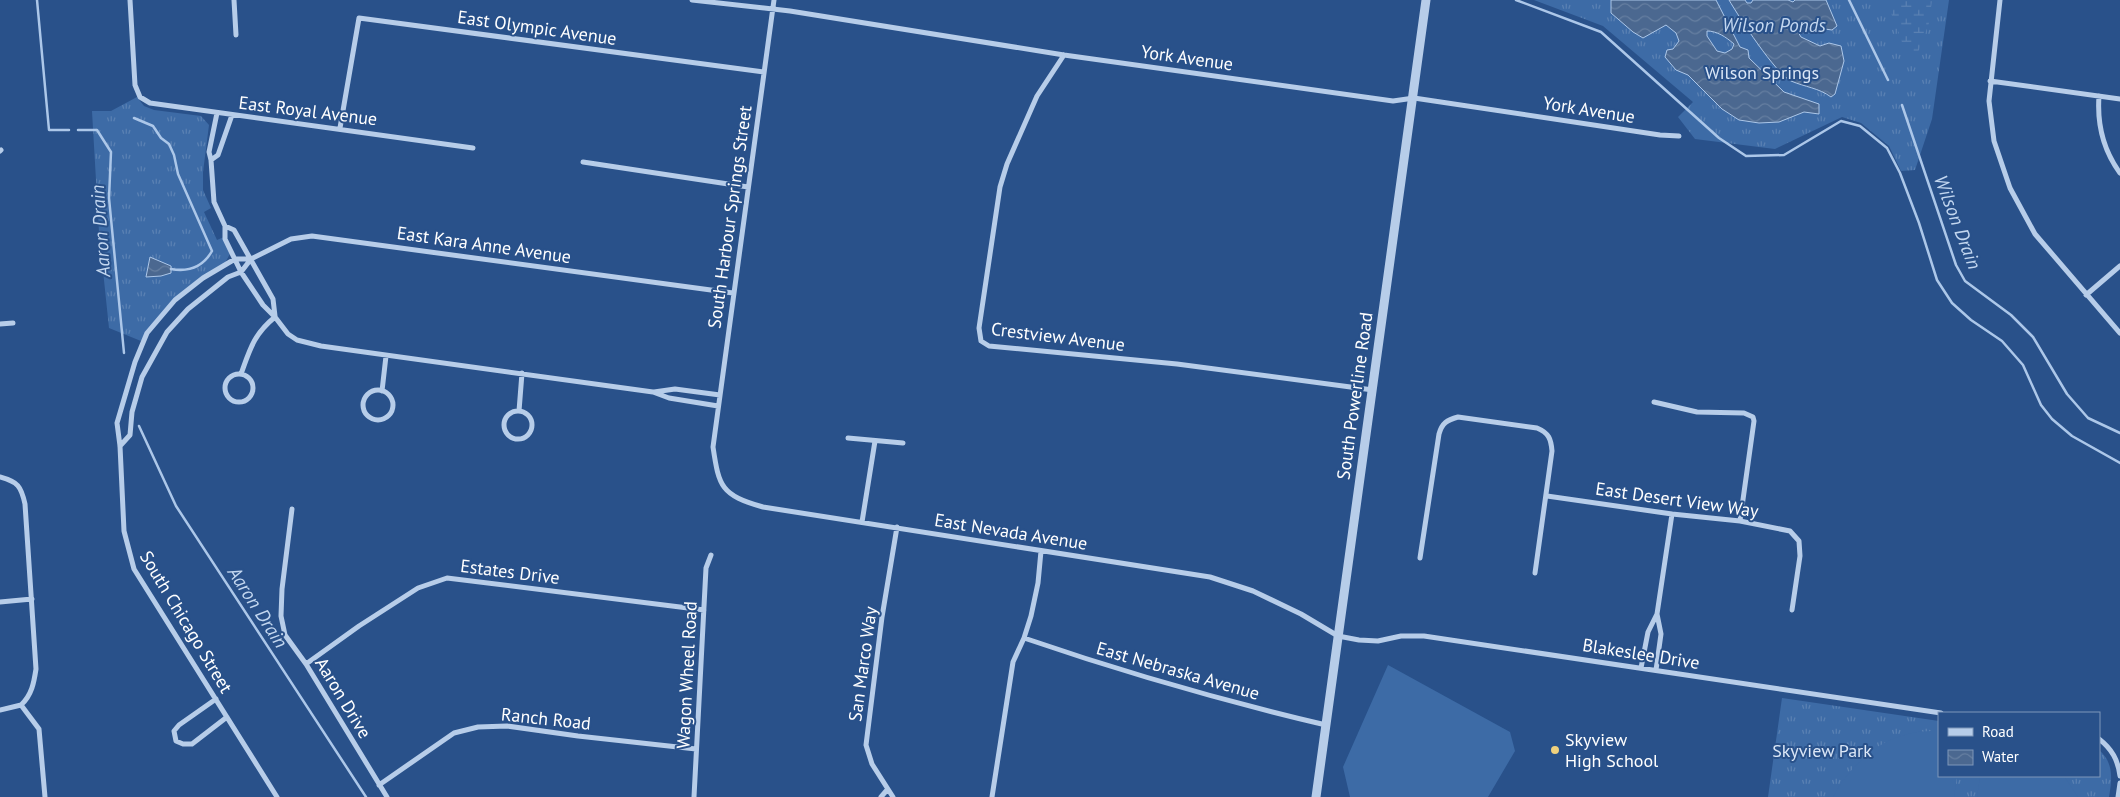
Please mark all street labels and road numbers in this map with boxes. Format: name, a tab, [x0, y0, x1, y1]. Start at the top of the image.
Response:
street label: East Olympic Avenue	[456, 5, 618, 50]
street label: York Avenue	[1140, 40, 1235, 75]
street label: East Royal Avenue	[237, 91, 379, 130]
street label: York Avenue	[1541, 91, 1637, 128]
street label: South Harbour Springs Street	[702, 104, 757, 330]
street label: East Kara Anne Avenue	[396, 221, 573, 268]
street label: South Powerline Road	[1331, 311, 1378, 481]
street label: Crestview Avenue	[990, 317, 1126, 356]
street label: East Desert View Way	[1594, 477, 1761, 522]
street label: East Nevada Avenue	[933, 508, 1089, 555]
street label: South Chicago Street	[135, 546, 238, 697]
street label: Estates Drive	[459, 554, 561, 589]
street label: Wagon Wheel Road	[671, 601, 702, 749]
street label: San Marco Way	[843, 604, 882, 723]
street label: Blakeslee Drive	[1581, 633, 1701, 674]
street label: East Nebraska Avenue	[1094, 636, 1262, 705]
street label: Aaron Drive	[310, 653, 377, 742]
street label: Ranch Road	[500, 702, 592, 735]

